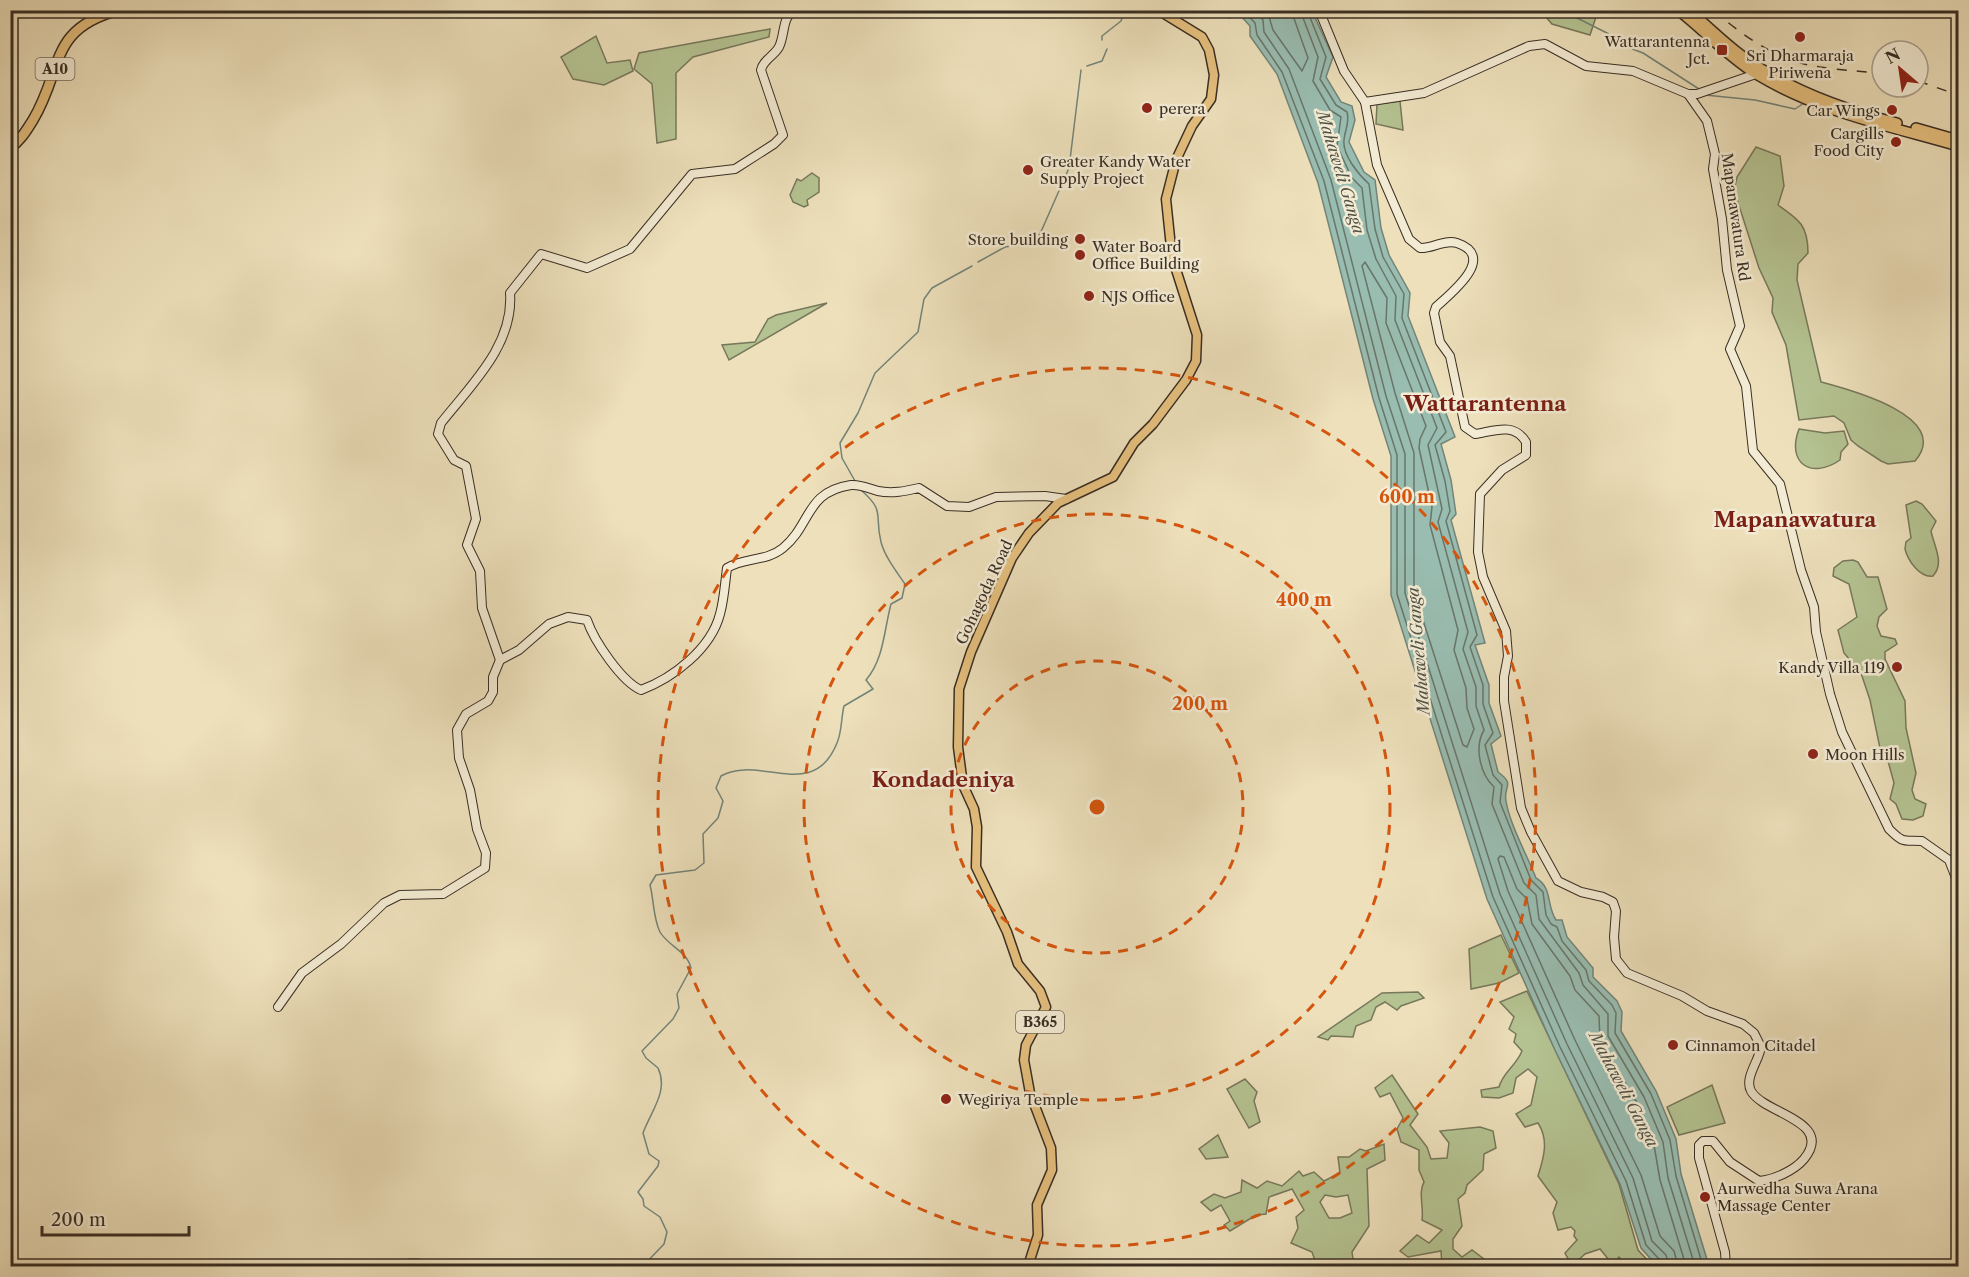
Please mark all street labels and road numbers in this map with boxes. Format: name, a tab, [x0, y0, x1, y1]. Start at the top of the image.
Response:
road number: A10	[36, 58, 74, 80]
street label: Mapanawatura Rd	[1718, 152, 1754, 282]
street label: Gohagoda Road	[951, 537, 1017, 647]
road number: B365	[1016, 1011, 1064, 1033]

